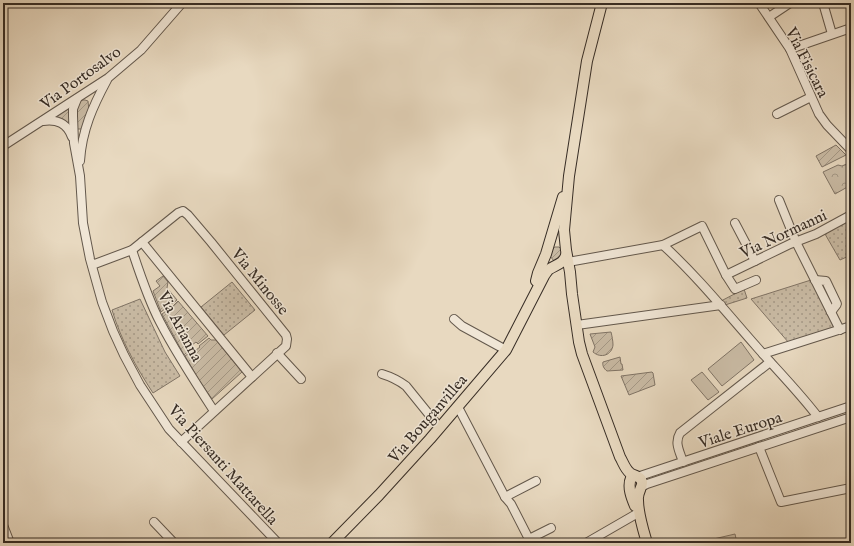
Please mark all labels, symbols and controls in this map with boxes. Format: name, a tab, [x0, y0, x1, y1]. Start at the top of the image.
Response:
street label: Via Fisicara	[780, 24, 832, 101]
street label: Via Portosalvo	[36, 42, 126, 115]
street label: Via Normanni	[736, 206, 830, 264]
street label: Via Minosse	[226, 244, 292, 320]
street label: Via Arianna	[152, 287, 206, 366]
street label: Via Bouganvillea	[384, 371, 472, 468]
street label: Via Piersanti Mattarella	[163, 400, 282, 530]
street label: Viale Europa	[696, 408, 785, 454]

